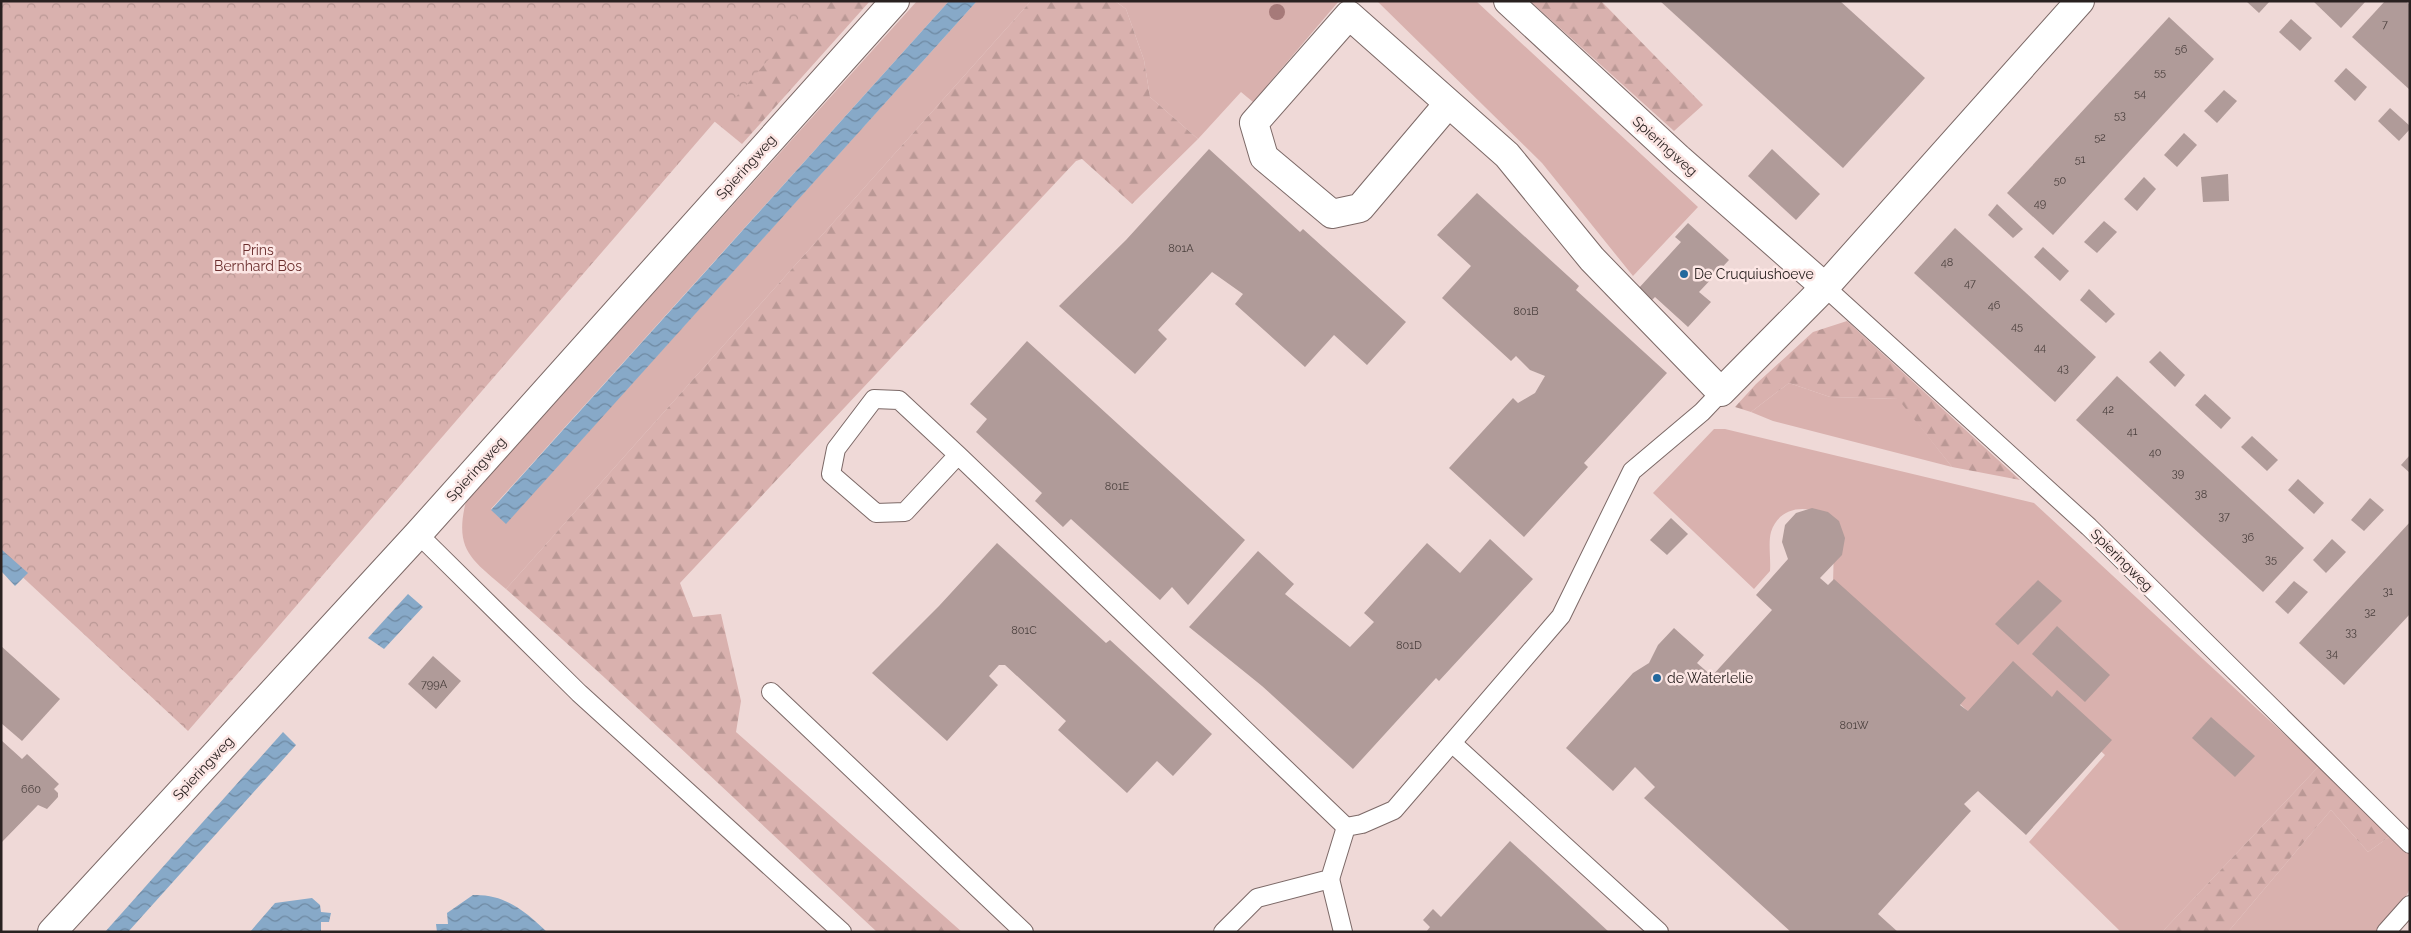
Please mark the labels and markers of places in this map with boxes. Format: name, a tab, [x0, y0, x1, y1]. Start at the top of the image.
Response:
place label: De Cruquiushoeve	[1694, 266, 1814, 282]
marker: De Cruquiushoeve	[1678, 268, 1690, 280]
place label: de Waterlelie	[1667, 670, 1753, 686]
marker: de Waterlelie	[1651, 672, 1663, 684]

